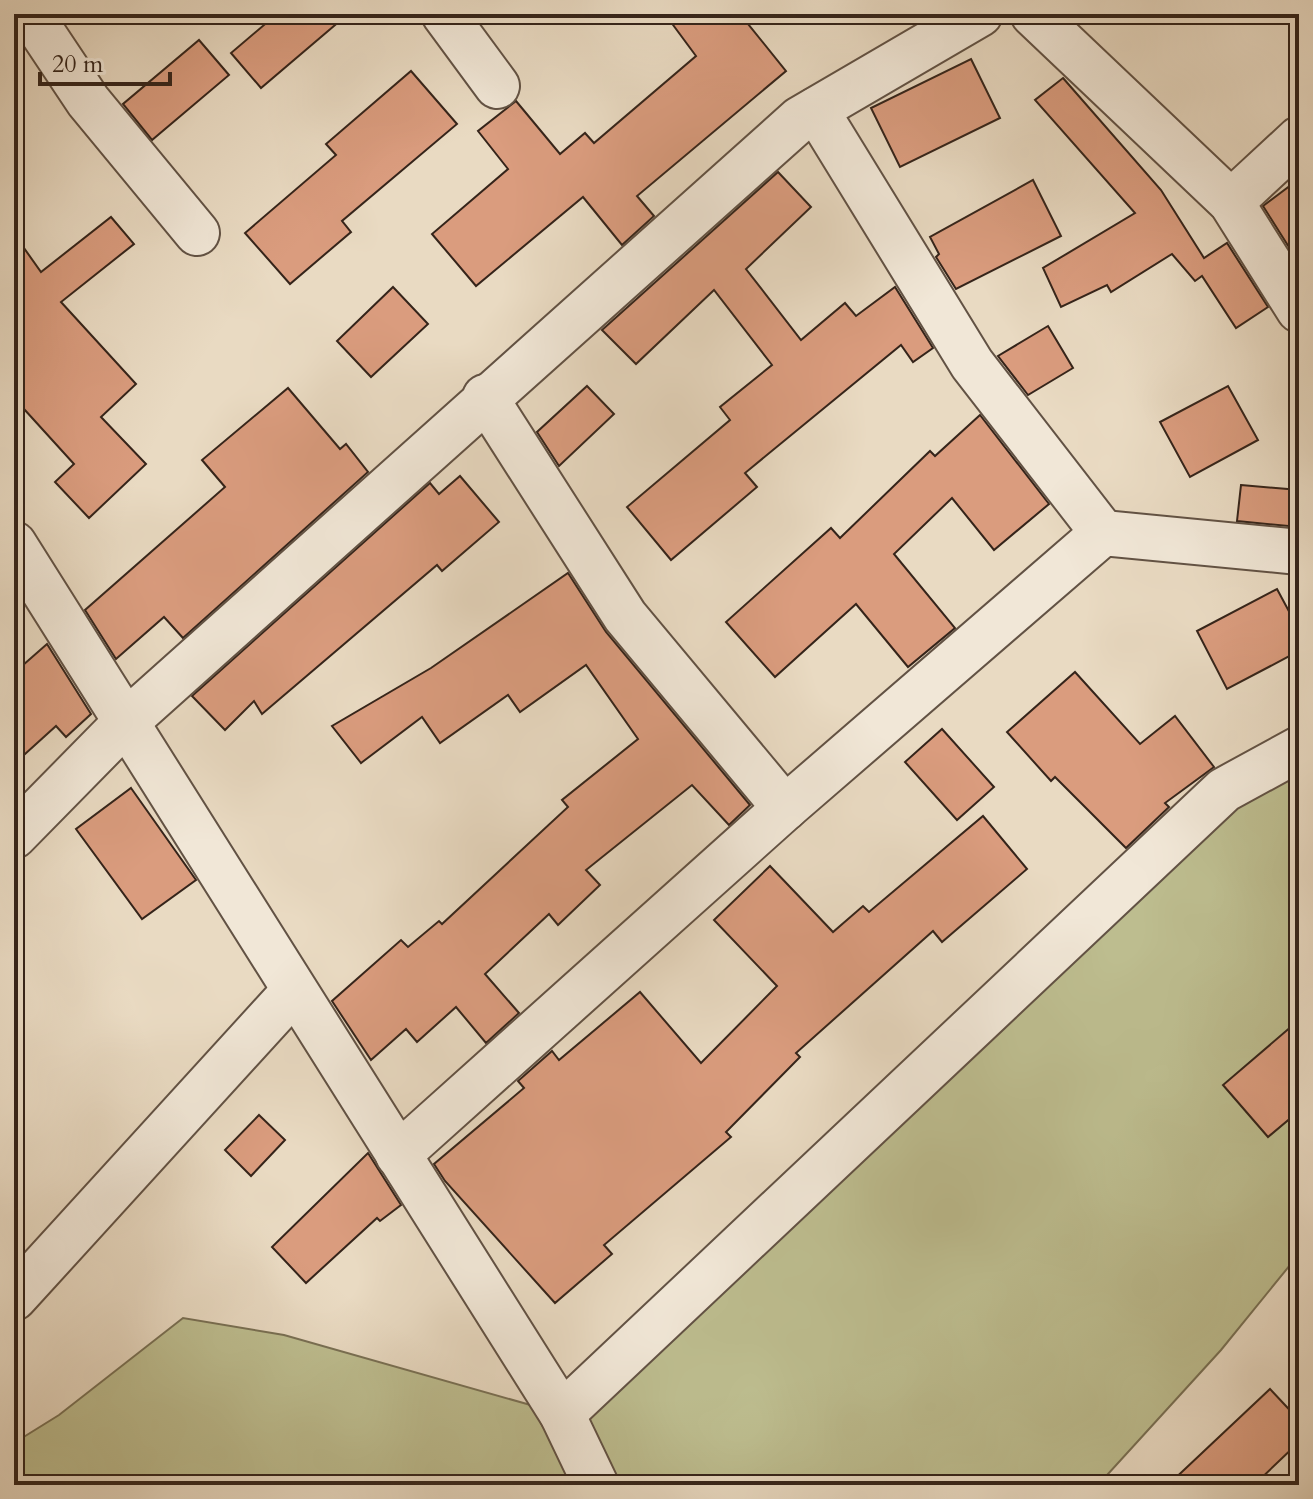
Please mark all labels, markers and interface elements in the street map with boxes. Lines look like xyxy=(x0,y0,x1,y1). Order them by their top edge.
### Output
scale bar xyxy=(40,36,170,86)
text: 20 m xyxy=(52,48,104,81)

